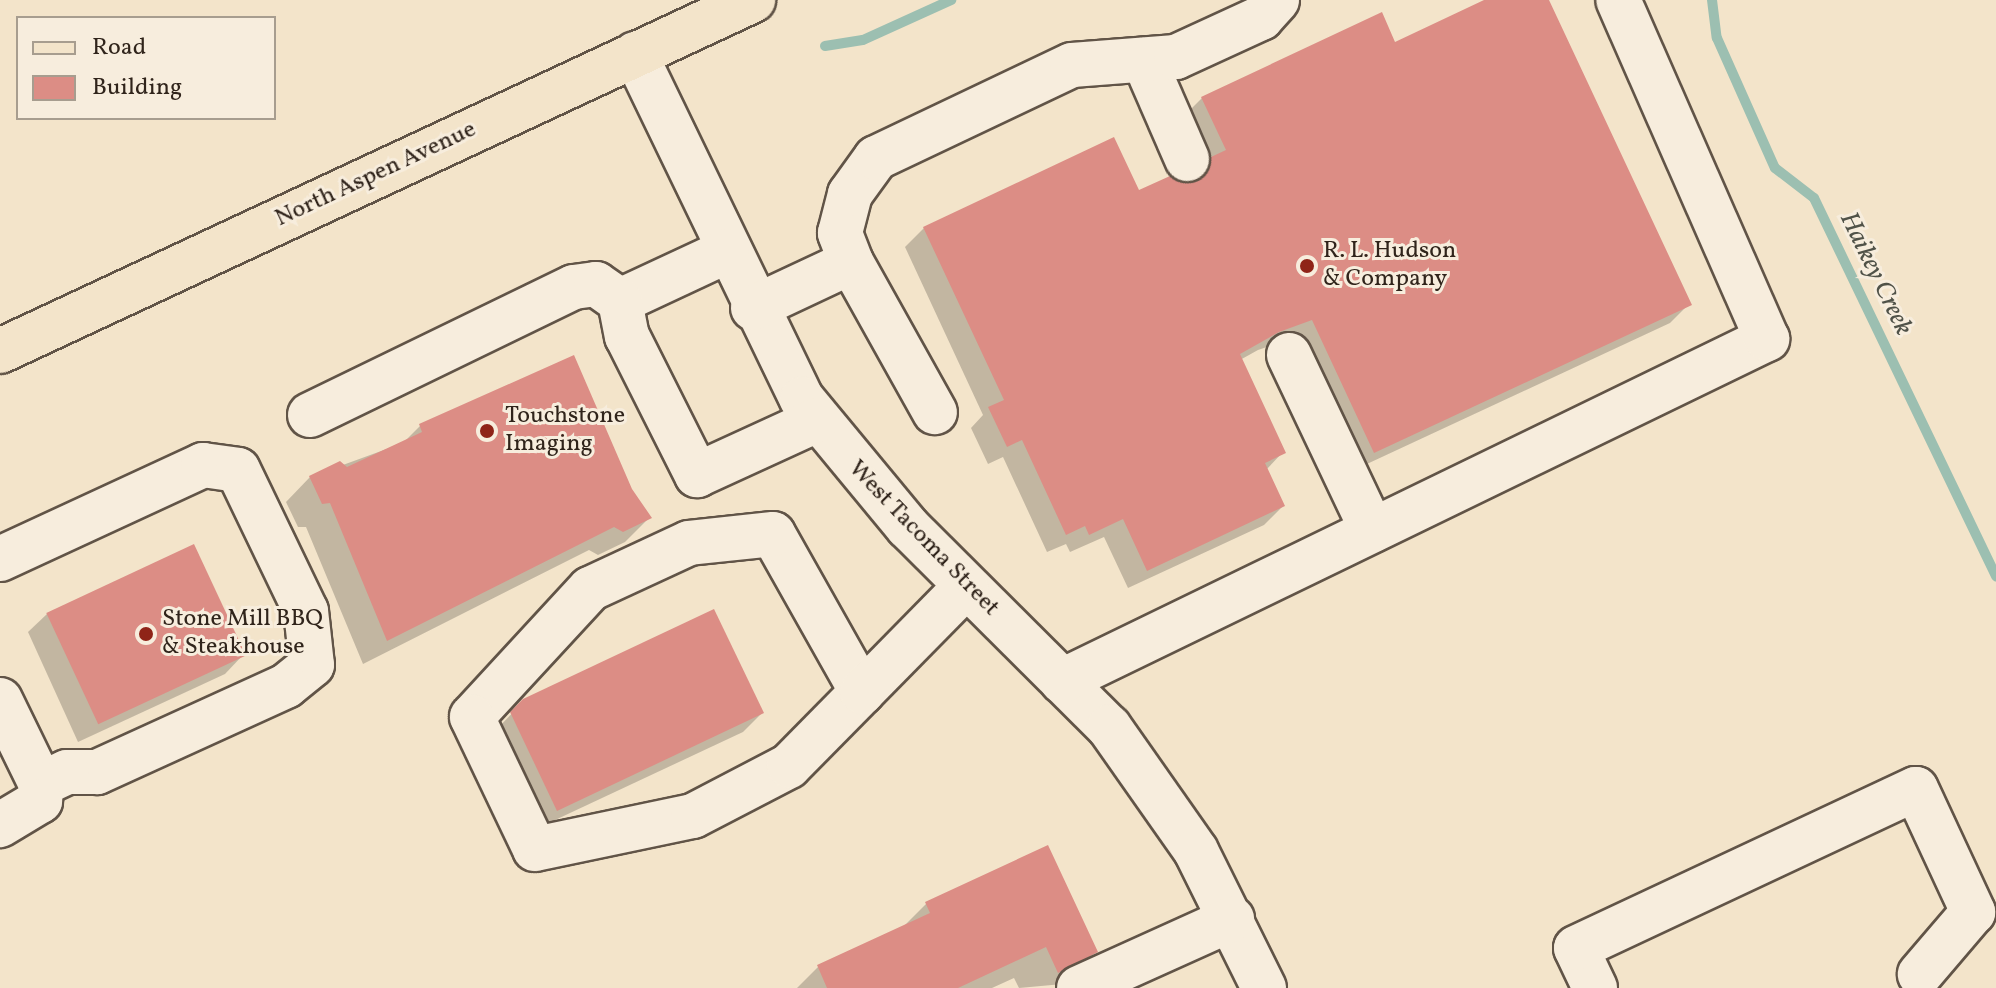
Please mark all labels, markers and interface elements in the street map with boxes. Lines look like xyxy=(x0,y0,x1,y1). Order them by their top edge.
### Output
legend xyxy=(16,16,276,120)
text: Road xyxy=(92,31,146,65)
text: Building xyxy=(92,71,182,105)
street label: North Aspen Avenue xyxy=(271,116,481,234)
water label: Haikey Creek xyxy=(1832,207,1918,341)
place label: R. L. Hudson & Company xyxy=(1323,238,1456,294)
marker: R. L. Hudson & Company xyxy=(1298,257,1316,275)
place label: Touchstone Imaging xyxy=(505,403,625,459)
marker: Touchstone Imaging xyxy=(476,420,498,442)
street label: West Tacoma Street xyxy=(841,455,1005,623)
place label: Stone Mill BBQ & Steakhouse xyxy=(162,606,323,662)
marker: Stone Mill BBQ & Steakhouse xyxy=(137,625,155,643)

